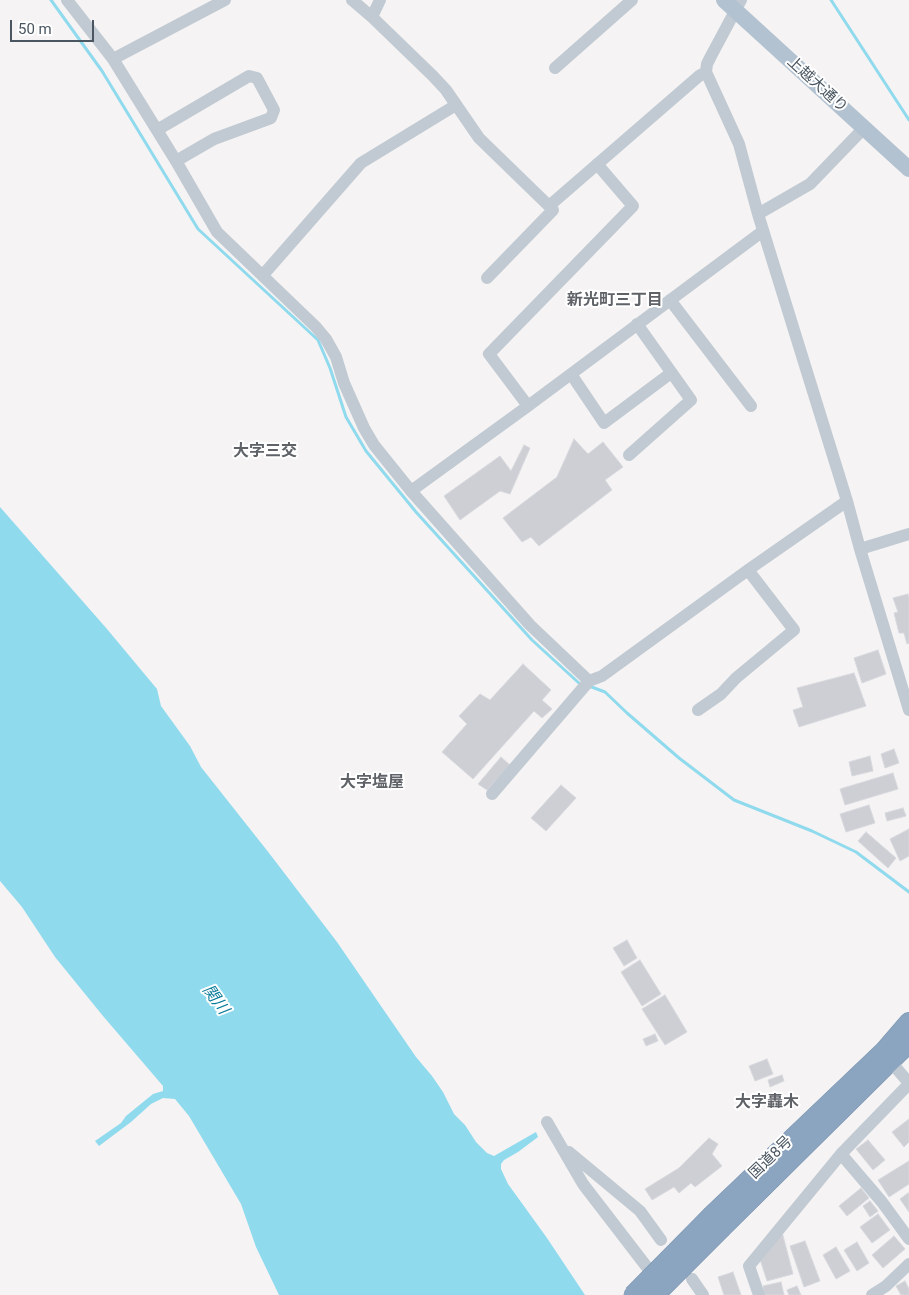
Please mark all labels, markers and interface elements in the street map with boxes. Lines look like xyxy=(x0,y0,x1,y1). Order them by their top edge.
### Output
scale bar xyxy=(12,10,96,42)
text: 50 m xyxy=(18,20,52,38)
street label: 上越大通り xyxy=(783,53,851,117)
district label: 新光町三丁目 xyxy=(567,291,663,311)
district label: 大字三交 xyxy=(233,442,297,462)
district label: 大字塩屋 xyxy=(340,773,404,793)
water label: 関川 xyxy=(198,981,232,1019)
district label: 大字轟木 xyxy=(735,1093,799,1113)
street label: 国道8号 xyxy=(746,1133,796,1183)

